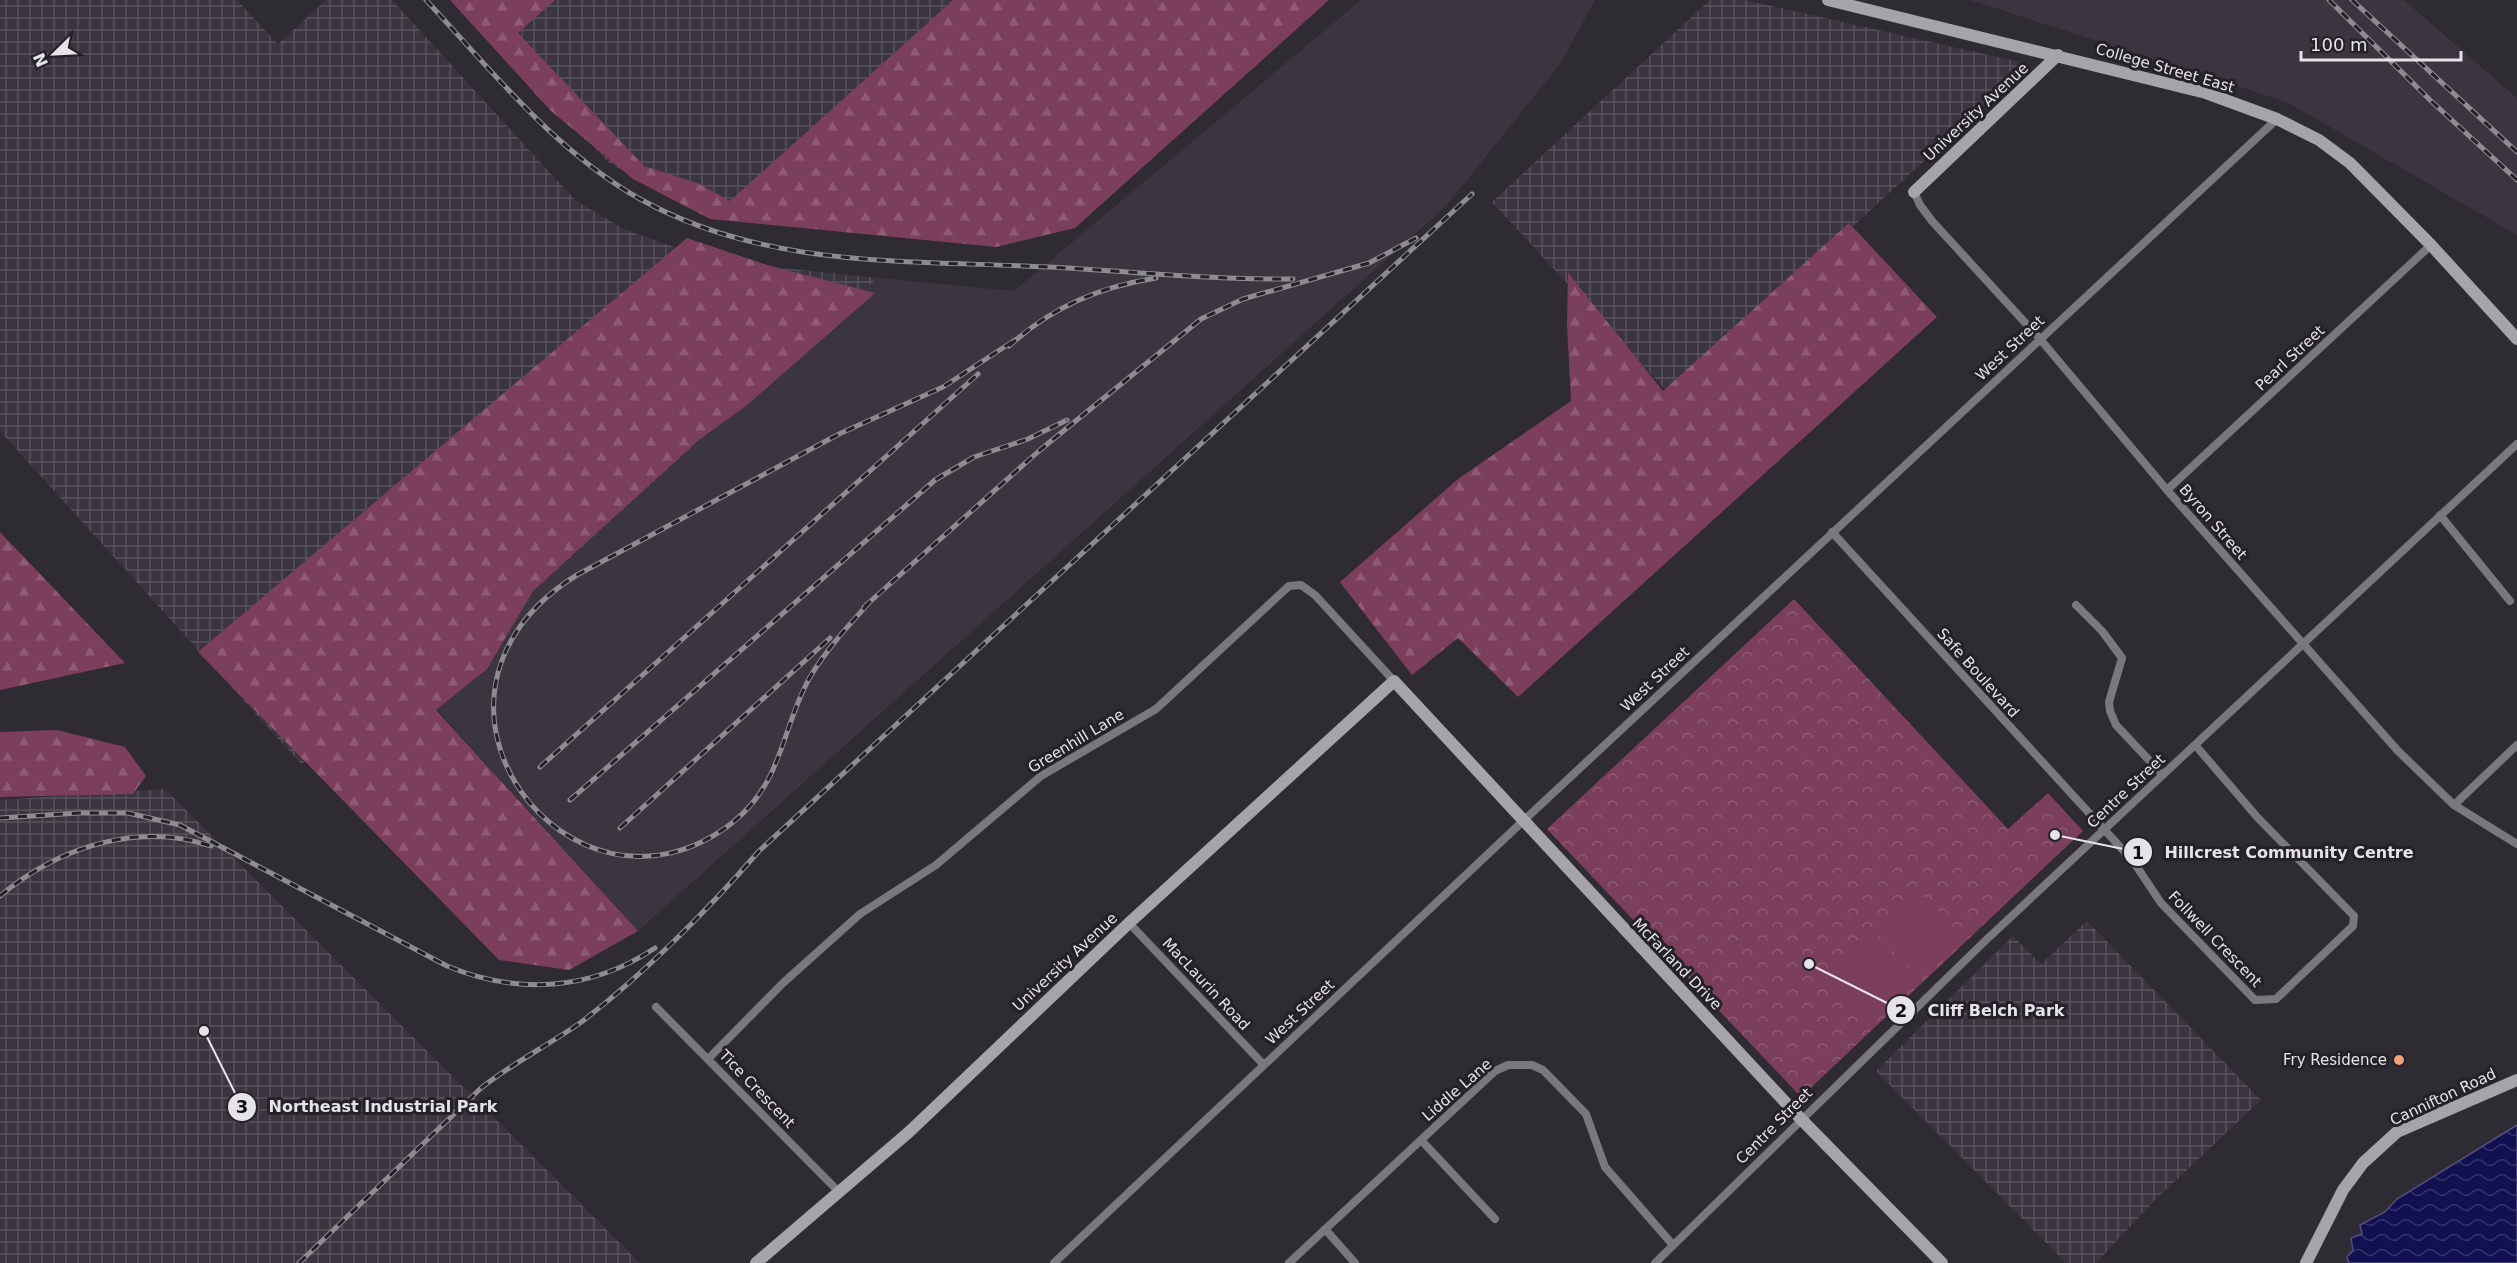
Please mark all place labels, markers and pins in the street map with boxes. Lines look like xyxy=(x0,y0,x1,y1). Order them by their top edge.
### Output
callout: Hillcrest Community Centre xyxy=(2123,835,2426,869)
callout: Cliff Belch Park xyxy=(1886,993,2077,1027)
place label: Fry Residence xyxy=(2283,1051,2387,1069)
marker: Fry Residence xyxy=(2392,1053,2406,1067)
callout: Northeast Industrial Park xyxy=(227,1090,510,1124)

